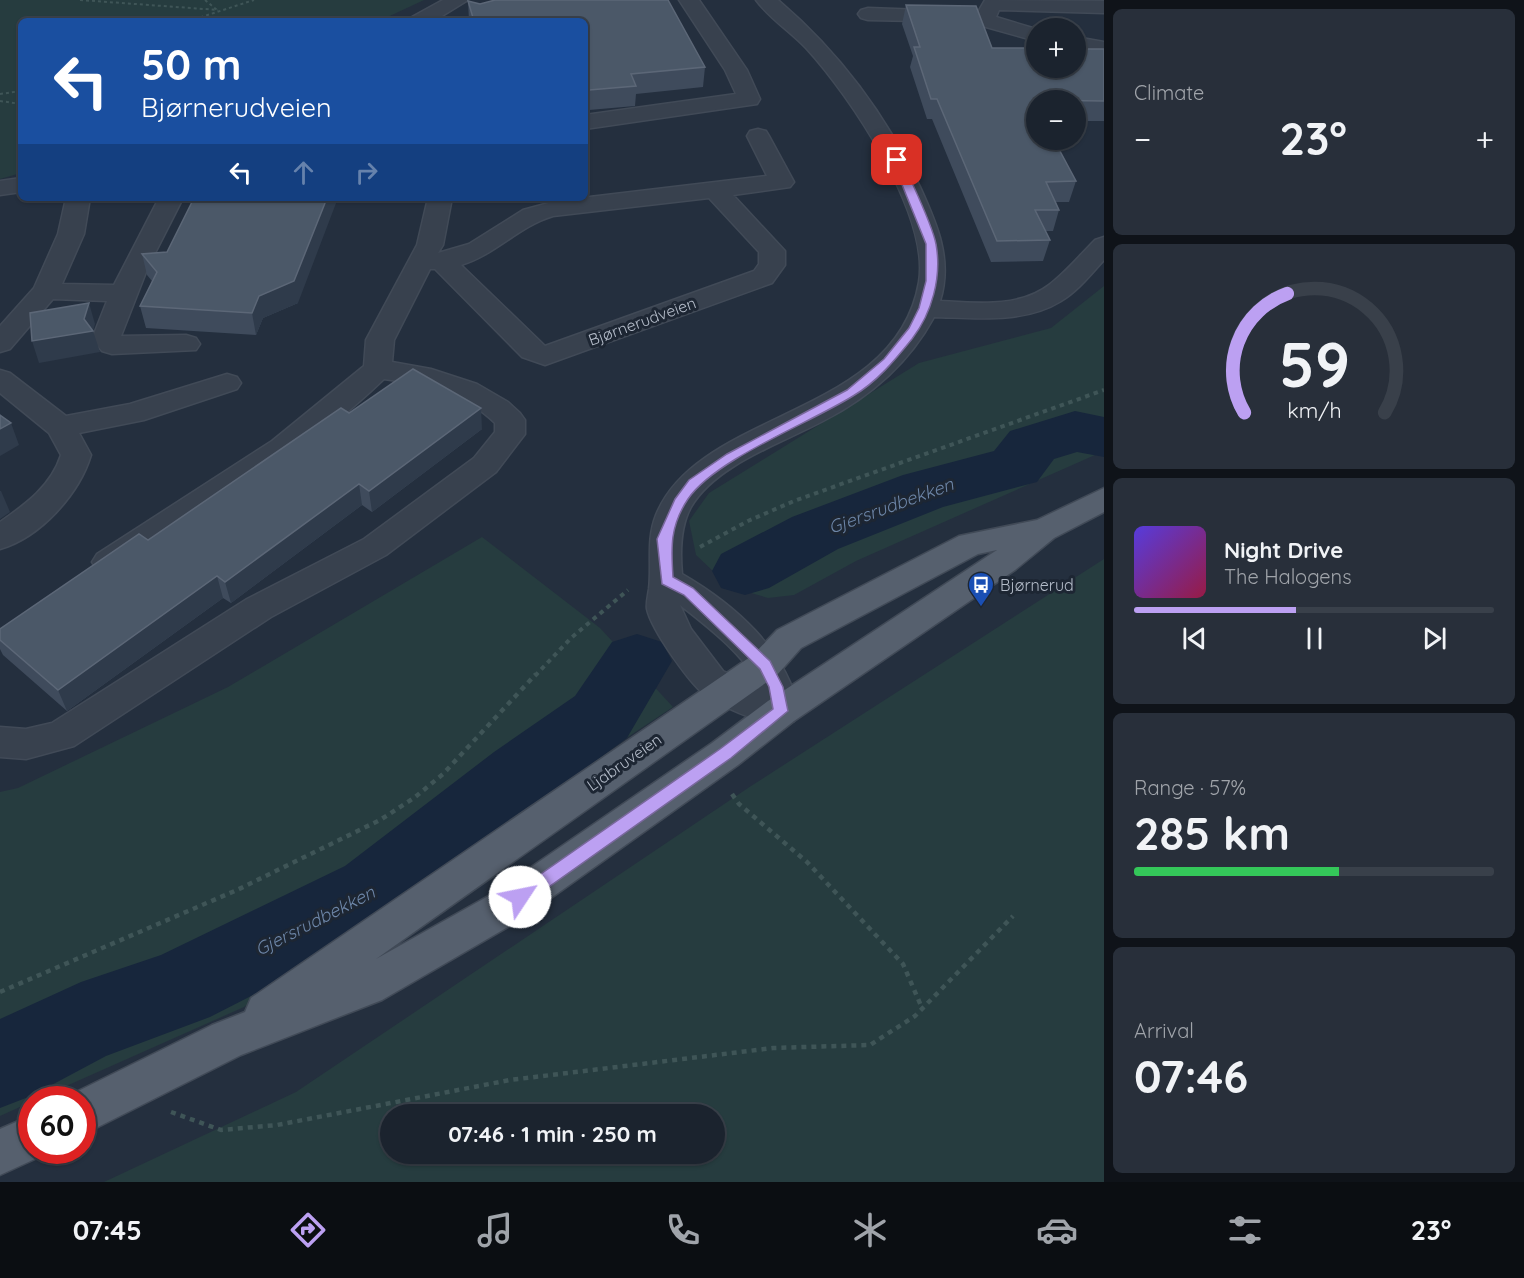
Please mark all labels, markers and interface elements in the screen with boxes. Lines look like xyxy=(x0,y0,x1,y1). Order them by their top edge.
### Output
map controls xyxy=(1026,18,1086,150)
button: + xyxy=(1026,18,1086,78)
text: 50 m xyxy=(141,38,241,91)
icon: left xyxy=(42,42,120,120)
text: Climate xyxy=(1134,80,1204,105)
text: Bjørnerudveien xyxy=(141,90,332,124)
button: − xyxy=(1026,90,1086,150)
text: 23° xyxy=(1280,110,1347,166)
text: − xyxy=(1134,118,1151,159)
text: + xyxy=(1475,118,1494,159)
pin xyxy=(871,134,922,185)
icon: arrive xyxy=(880,143,913,176)
icon: left xyxy=(224,156,257,189)
icon: ahead xyxy=(287,156,320,189)
icon: right xyxy=(350,156,383,189)
street label: Bjørnerudveien xyxy=(586,292,698,350)
text: 59 xyxy=(1278,326,1350,404)
text: km/h xyxy=(1287,398,1341,424)
water label: Gjersrudbekken xyxy=(825,472,957,539)
text: Night Drive xyxy=(1224,536,1343,564)
text: The Halogens xyxy=(1224,564,1352,589)
bus stop icon: Bjørnerud xyxy=(966,570,996,608)
place label: Bjørnerud xyxy=(1000,575,1074,595)
icon: previous xyxy=(1178,622,1211,655)
icon: pause xyxy=(1298,622,1331,655)
icon: next xyxy=(1418,622,1451,655)
street label: Ljabruveien xyxy=(583,729,665,795)
text: Range · 57% xyxy=(1134,775,1246,800)
text: 285 km xyxy=(1134,805,1290,861)
position arrow xyxy=(488,865,552,929)
water label: Gjersrudbekken xyxy=(251,880,379,961)
text: Arrival xyxy=(1134,1018,1194,1043)
text: 07:46 xyxy=(1134,1048,1248,1104)
speed limit sign: 60 xyxy=(18,1086,96,1164)
text: 07:46 · 1 min · 250 m xyxy=(448,1120,657,1148)
icon: directions xyxy=(287,1209,329,1251)
icon: music xyxy=(474,1209,516,1251)
icon: phone xyxy=(662,1209,704,1251)
icon: climate xyxy=(849,1209,891,1251)
icon: car xyxy=(1036,1209,1078,1251)
icon: filters xyxy=(1224,1209,1266,1251)
text: 07:45 xyxy=(73,1213,142,1247)
text: 23° xyxy=(1411,1213,1451,1247)

